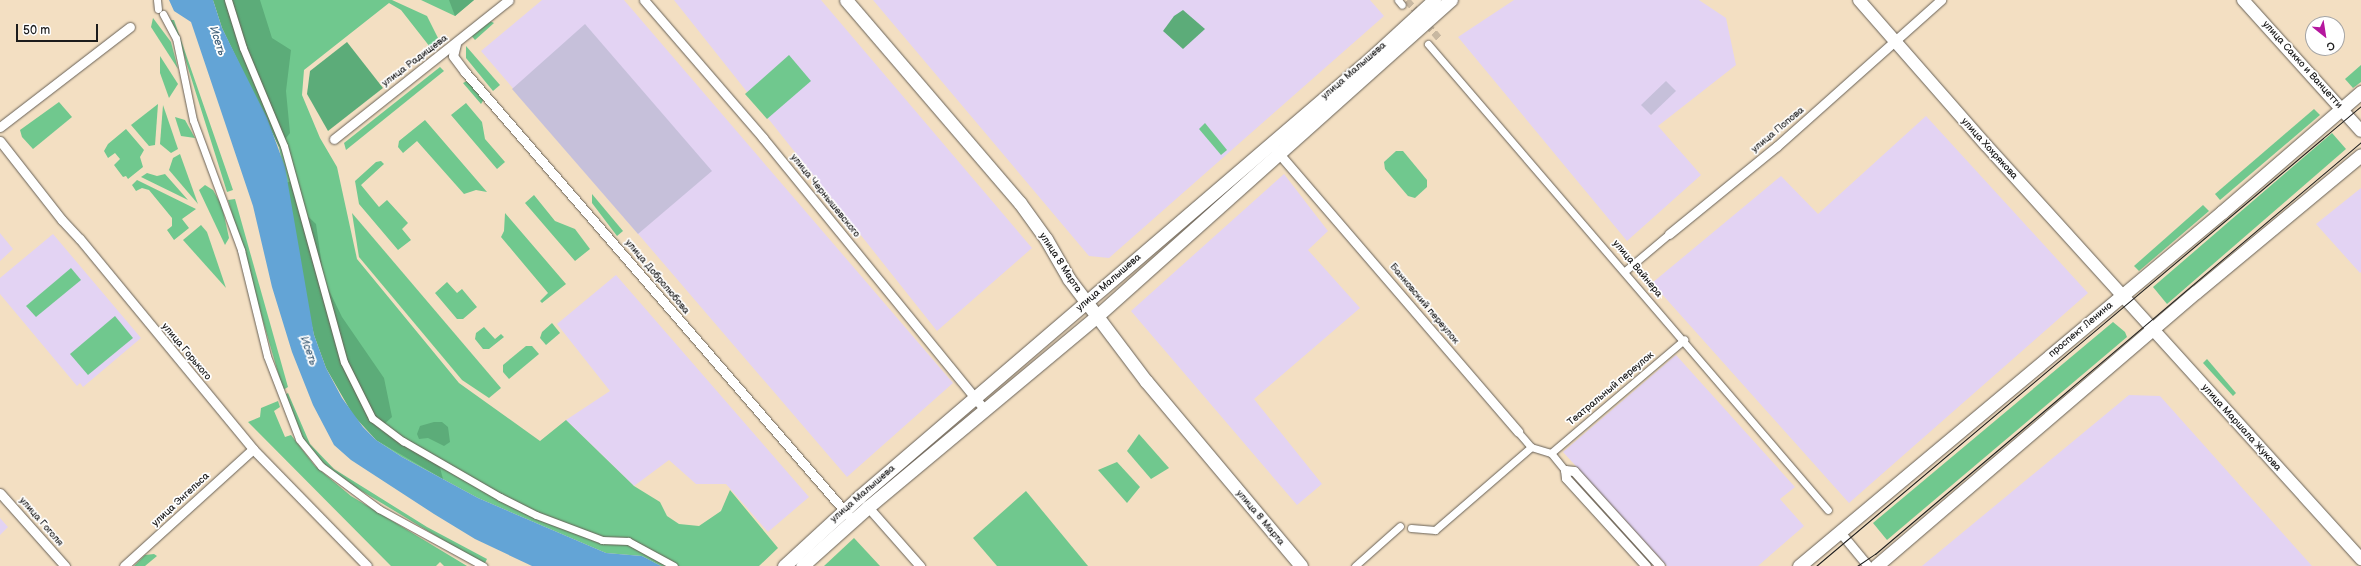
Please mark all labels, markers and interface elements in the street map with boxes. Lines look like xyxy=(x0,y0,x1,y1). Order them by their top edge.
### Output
scale bar xyxy=(18,16,100,42)
north arrow xyxy=(2305,16,2345,56)
street label: улица Сакко и Ванцетти xyxy=(2259,19,2345,111)
text: 50 m xyxy=(23,23,50,38)
water label: Исеть xyxy=(206,25,228,57)
street label: улица Радищева xyxy=(380,32,450,90)
street label: улица Малышева xyxy=(1319,40,1389,102)
street label: улица Попова xyxy=(1749,104,1807,156)
street label: улица Хохрякова xyxy=(1958,116,2020,182)
street label: улица Чернышевского xyxy=(788,152,862,240)
street label: улица 8 Марта xyxy=(1036,231,1084,295)
street label: улица Добролюбова xyxy=(622,237,692,317)
street label: улица Вайнера xyxy=(1610,238,1664,300)
street label: улица Малышева xyxy=(1074,252,1144,314)
street label: Банковский переулок xyxy=(1387,261,1461,347)
street label: проспект Ленина xyxy=(2046,300,2116,360)
street label: улица Горького xyxy=(159,321,213,383)
water label: Исеть xyxy=(297,335,319,367)
street label: Театральный переулок xyxy=(1565,349,1657,429)
street label: улица Маршала Жукова xyxy=(2199,382,2283,474)
street label: улица Малышева xyxy=(828,463,898,525)
street label: улица Энгельса xyxy=(150,470,212,530)
street label: улица 8 Марта xyxy=(1233,488,1287,548)
street label: улица Гоголя xyxy=(16,495,66,549)

